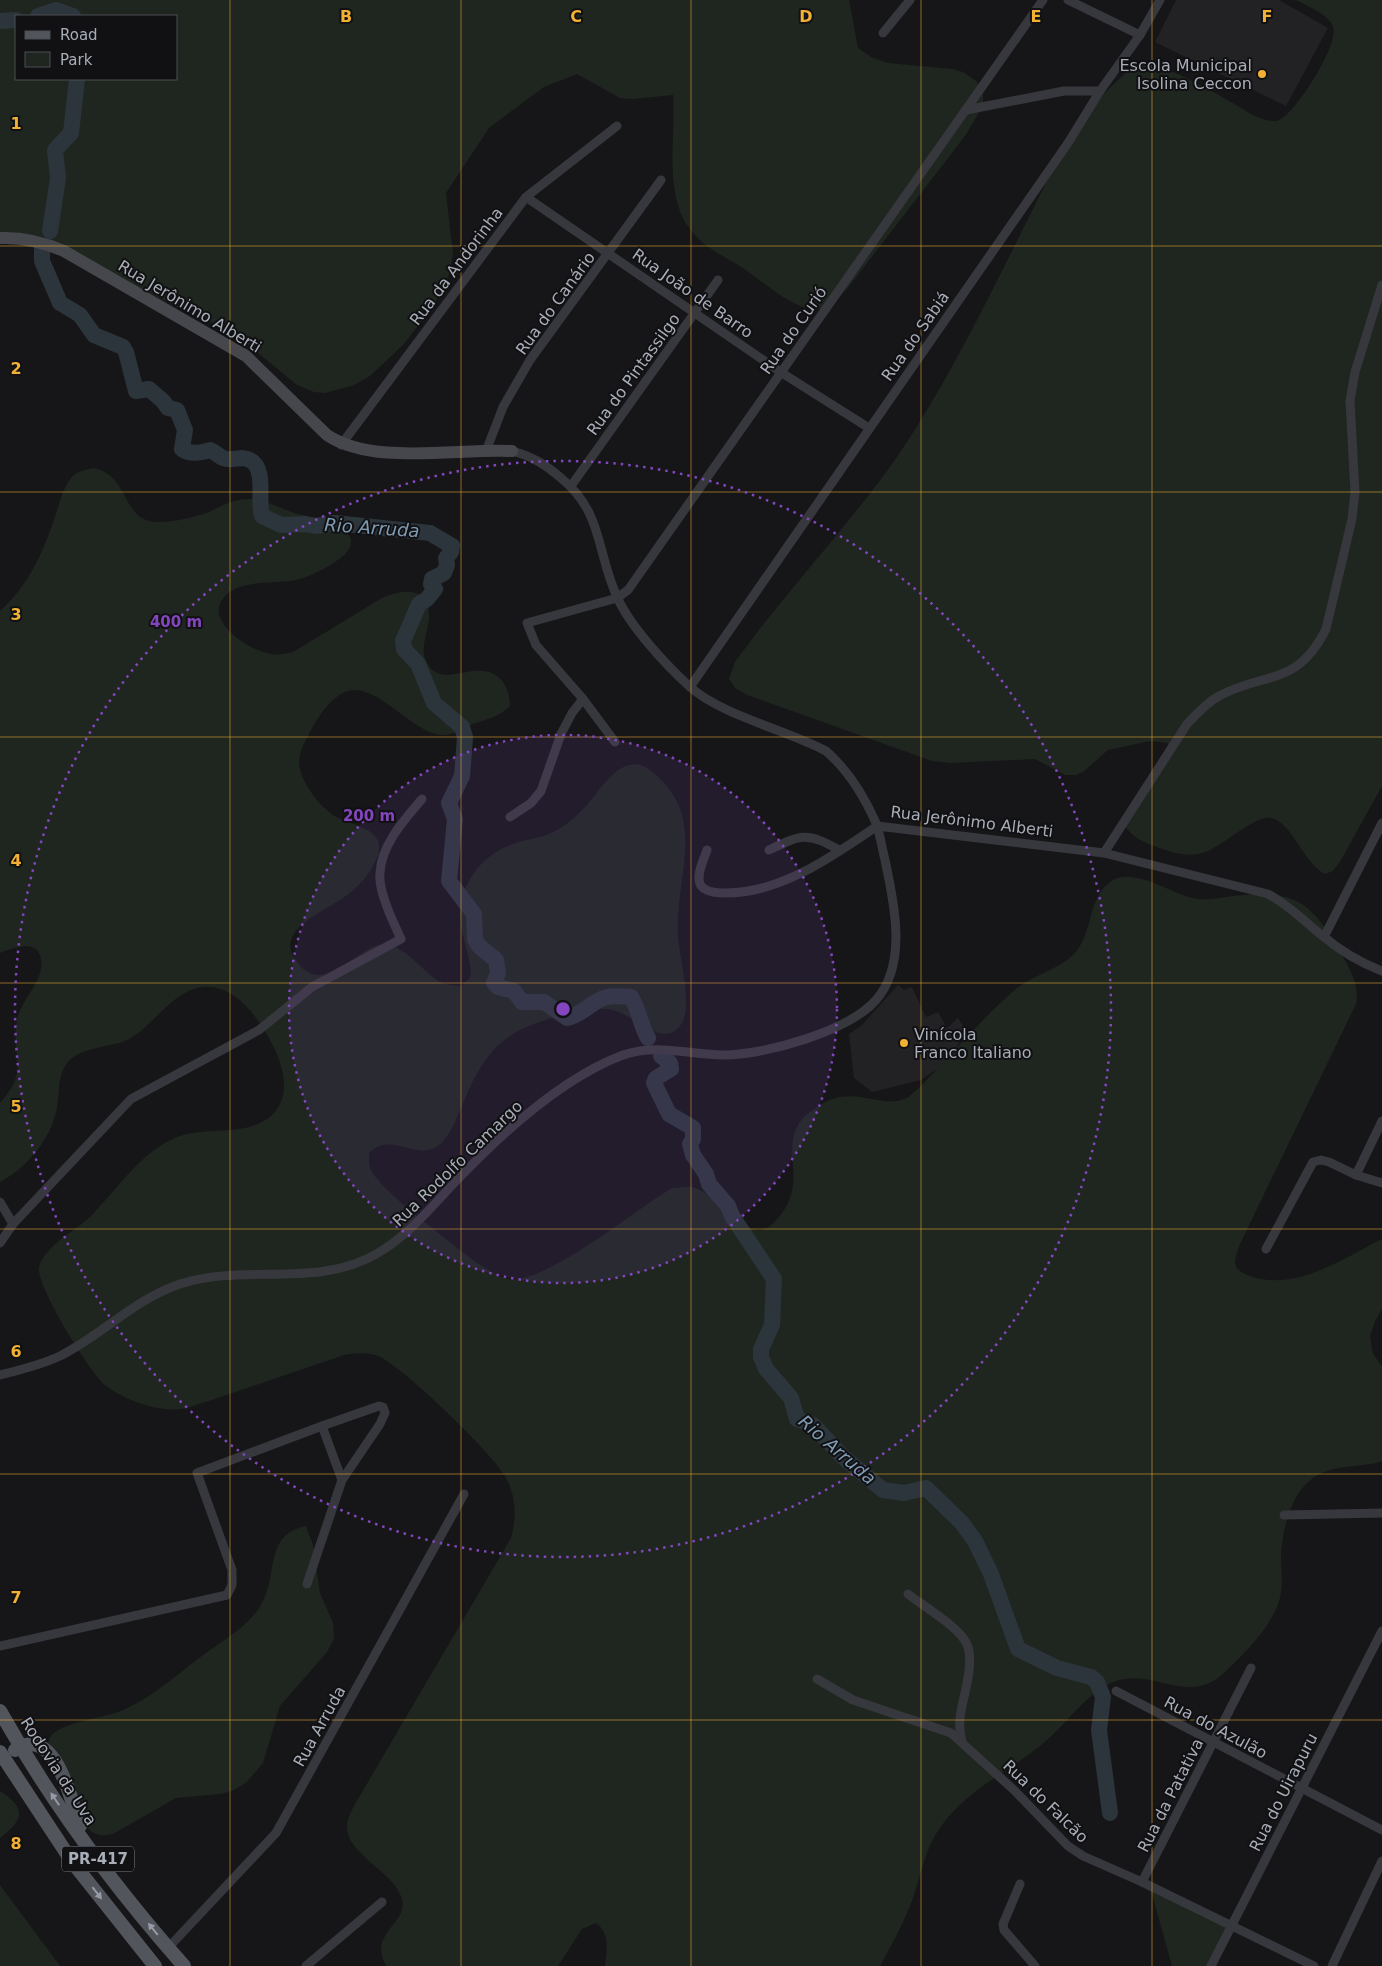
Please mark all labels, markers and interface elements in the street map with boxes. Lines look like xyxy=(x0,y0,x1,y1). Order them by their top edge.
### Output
text: B xyxy=(340,7,352,26)
text: C xyxy=(570,7,582,26)
text: D xyxy=(799,7,813,26)
text: E xyxy=(1031,7,1041,26)
text: F xyxy=(1262,7,1272,26)
legend xyxy=(15,15,178,80)
text: Road xyxy=(60,26,98,44)
text: Park xyxy=(60,51,93,69)
place label: Escola Municipal Isolina Ceccon xyxy=(1119,56,1252,93)
marker: Escola Municipal Isolina Ceccon xyxy=(1256,68,1268,80)
text: 1 xyxy=(10,114,22,133)
street label: Rua da Andorinha xyxy=(406,204,507,329)
street label: Rua João de Barro xyxy=(629,245,757,342)
street label: Rua do Canário xyxy=(512,248,599,358)
street label: Rua Jerônimo Alberti xyxy=(115,256,265,357)
street label: Rua do Curió xyxy=(756,283,831,378)
street label: Rua do Sabiá xyxy=(878,288,953,385)
street label: Rua do Pintassilgo xyxy=(583,310,684,439)
text: 2 xyxy=(10,359,22,378)
water label: Rio Arruda xyxy=(324,514,420,541)
text: 3 xyxy=(10,605,22,624)
text: 400 m xyxy=(150,613,202,631)
street label: Rua Jerônimo Alberti xyxy=(890,802,1054,841)
text: 200 m xyxy=(343,807,395,825)
text: 4 xyxy=(10,851,22,870)
centre of rings xyxy=(554,1000,572,1018)
place label: Vinícola Franco Italiano xyxy=(914,1025,1032,1062)
marker: Vinícola Franco Italiano xyxy=(898,1037,910,1049)
street label: Rua Rodolfo Camargo xyxy=(388,1096,526,1230)
text: 5 xyxy=(10,1097,22,1116)
text: 6 xyxy=(10,1342,22,1361)
water label: Rio Arruda xyxy=(795,1410,880,1489)
text: 7 xyxy=(10,1588,22,1607)
street label: Rua Arruda xyxy=(289,1683,349,1770)
street label: Rua do Azulão xyxy=(1161,1692,1271,1763)
street label: Rodovia da Uva xyxy=(17,1714,101,1829)
street label: Rua do Uirapuru xyxy=(1245,1730,1321,1854)
street label: Rua da Patativa xyxy=(1134,1735,1207,1855)
street label: Rua do Falcão xyxy=(999,1756,1092,1847)
one-way arrow xyxy=(50,1792,60,1806)
text: 8 xyxy=(10,1834,22,1853)
road number: PR-417 xyxy=(62,1846,134,1872)
one-way arrow xyxy=(92,1886,102,1900)
one-way arrow xyxy=(147,1923,158,1936)

